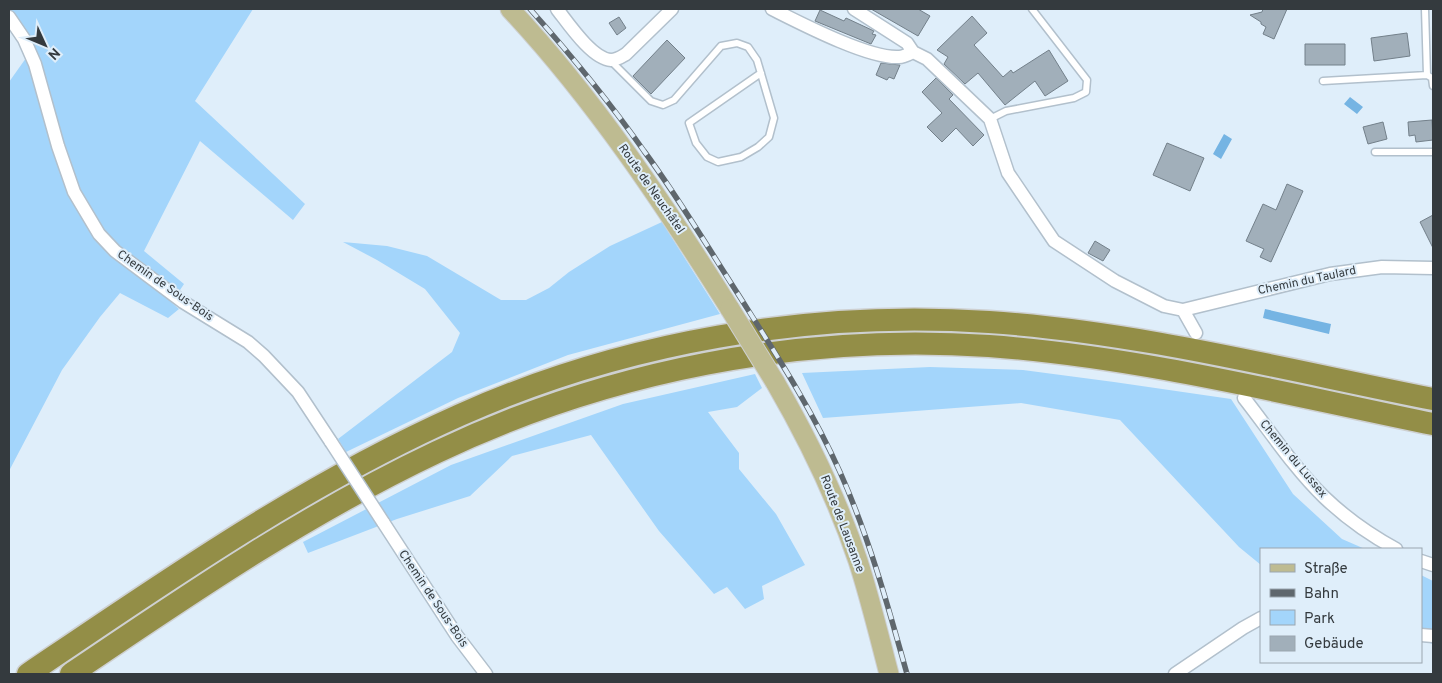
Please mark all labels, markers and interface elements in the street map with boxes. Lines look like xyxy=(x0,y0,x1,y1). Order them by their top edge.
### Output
north arrow xyxy=(20,20,70,70)
text: N xyxy=(44,43,63,63)
street label: Route de Neuchâtel xyxy=(614,141,688,237)
street label: Chemin de Sous-Bois xyxy=(114,247,216,325)
street label: Chemin du Taulard xyxy=(1256,263,1358,299)
street label: Chemin du Lussex xyxy=(1256,417,1330,501)
street label: Route de Lausanne xyxy=(816,473,868,575)
street label: Chemin de Sous-Bois xyxy=(394,547,472,651)
legend xyxy=(1260,548,1422,663)
text: Straße xyxy=(1304,560,1348,579)
text: Bahn xyxy=(1304,585,1339,604)
text: Park xyxy=(1304,610,1335,629)
text: Gebäude xyxy=(1304,635,1364,654)

